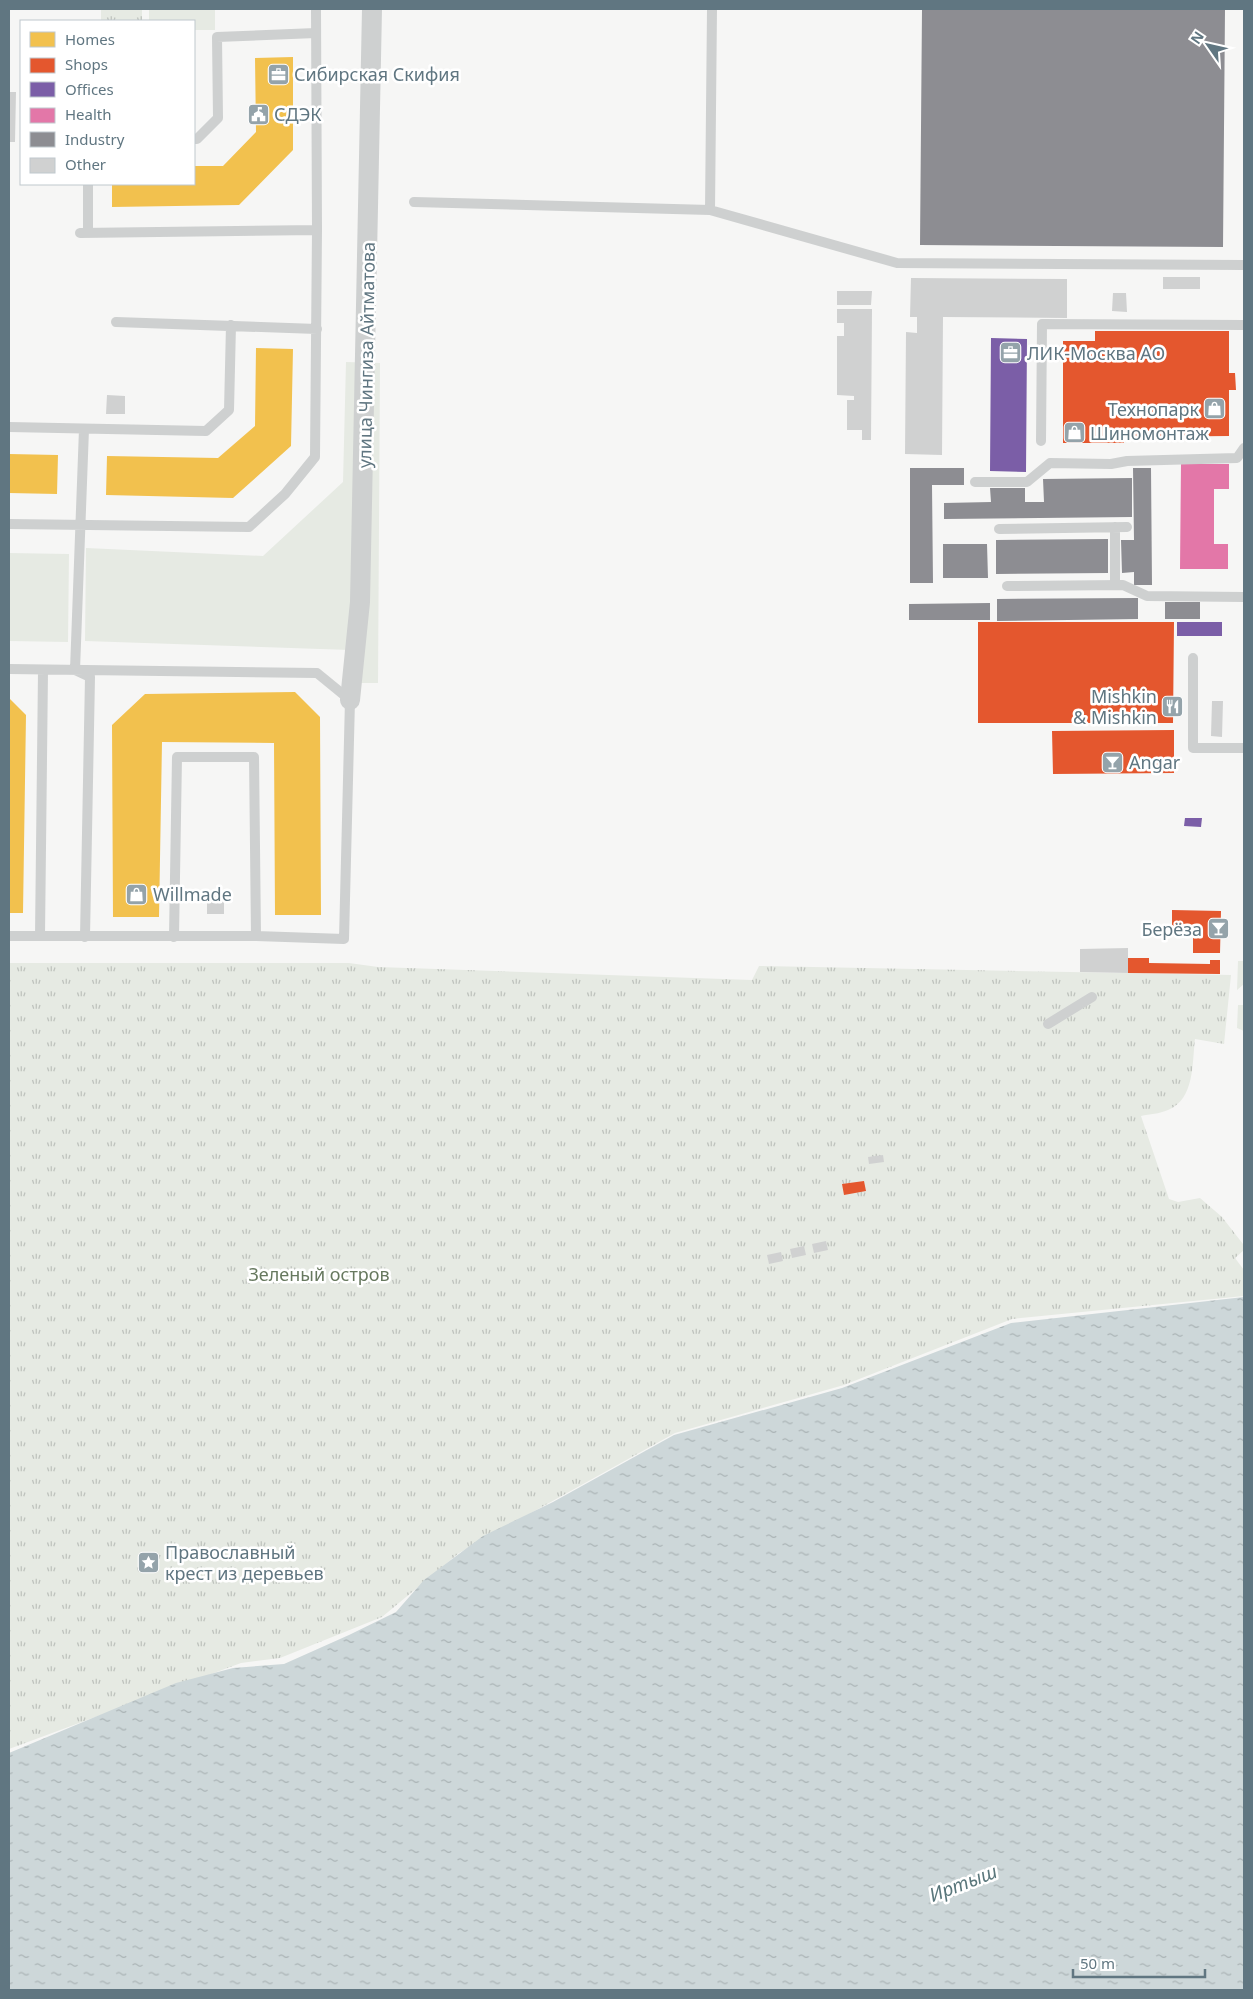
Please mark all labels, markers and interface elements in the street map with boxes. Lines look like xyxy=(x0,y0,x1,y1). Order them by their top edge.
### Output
legend xyxy=(20,20,195,185)
north arrow xyxy=(1183,20,1233,70)
text: N xyxy=(1186,27,1208,47)
text: Homes xyxy=(65,29,115,49)
text: Shops xyxy=(65,54,108,74)
office icon: Сибирская Скифия xyxy=(266,62,290,86)
place label: Сибирская Скифия xyxy=(294,62,460,86)
text: Offices xyxy=(65,79,114,99)
public building icon: СДЭК xyxy=(246,102,270,126)
place label: СДЭК xyxy=(274,102,322,126)
text: Health xyxy=(65,104,112,124)
text: Industry xyxy=(65,129,125,149)
text: Other xyxy=(65,154,106,174)
street label: улица Чингиза Айтматова xyxy=(352,242,380,468)
office icon: ЛИК-Москва АО xyxy=(999,341,1023,365)
place label: ЛИК-Москва АО xyxy=(1027,341,1165,365)
place label: Технопарк xyxy=(1108,397,1199,421)
shop icon: Технопарк xyxy=(1203,397,1227,421)
shop icon: Шиномонтаж xyxy=(1062,421,1086,445)
place label: Шиномонтаж xyxy=(1090,421,1209,445)
place label: Mishkin & Mishkin xyxy=(1073,684,1157,729)
restaurant icon: Mishkin & Mishkin xyxy=(1161,694,1185,718)
bar icon: Angar xyxy=(1101,750,1125,774)
place label: Angar xyxy=(1129,750,1181,774)
shop icon: Willmade xyxy=(125,882,149,906)
place label: Willmade xyxy=(153,882,232,906)
place label: Берёза xyxy=(1141,917,1202,941)
bar icon: Берёза xyxy=(1206,917,1230,941)
park label: Зеленый остров xyxy=(248,1262,390,1286)
place label: Православный крест из деревьев xyxy=(165,1540,324,1585)
place icon: Православный крест из деревьев xyxy=(137,1550,161,1574)
water label: Иртыш xyxy=(925,1858,1001,1908)
scale bar xyxy=(1073,1946,1206,1978)
text: 50 m xyxy=(1080,1953,1115,1973)

